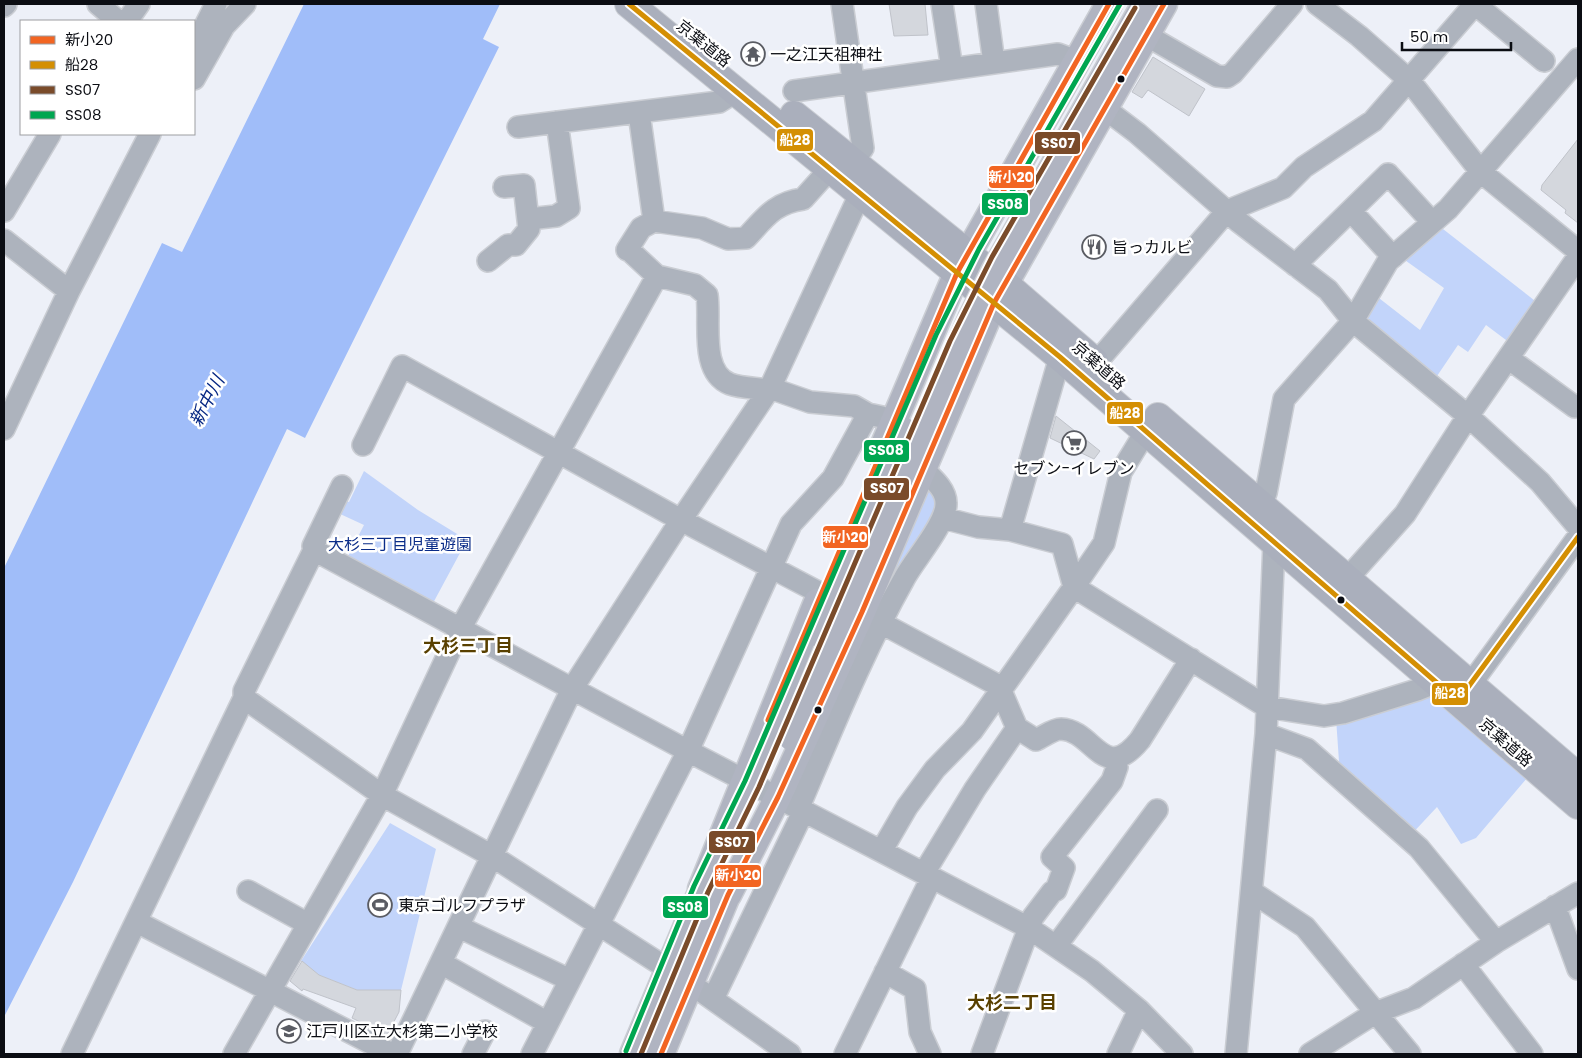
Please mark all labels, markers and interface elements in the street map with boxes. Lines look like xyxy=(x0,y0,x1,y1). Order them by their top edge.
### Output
street label: 京葉道路 xyxy=(672,14,736,72)
legend xyxy=(20,20,195,135)
scale bar xyxy=(1402,20,1511,52)
text: 50 m xyxy=(1410,26,1448,47)
text: 新小20 xyxy=(65,29,113,50)
temple icon: 一之江天祖神社 xyxy=(740,41,766,67)
place label: 一之江天祖神社 xyxy=(770,43,882,66)
text: 船28 xyxy=(65,54,98,75)
unlabelled marker xyxy=(1116,74,1126,84)
text: SS07 xyxy=(65,79,100,100)
text: SS08 xyxy=(65,104,102,125)
line badge: 船28 xyxy=(776,128,814,152)
text: 船28 xyxy=(779,130,811,150)
line badge: SS07 xyxy=(1034,131,1081,155)
text: SS07 xyxy=(1041,133,1075,153)
line badge: 新小20 xyxy=(988,165,1035,189)
text: 新小20 xyxy=(988,167,1034,187)
line badge: SS08 xyxy=(981,192,1029,216)
text: SS08 xyxy=(987,194,1023,214)
restaurant icon: 旨っカルビ xyxy=(1081,234,1107,260)
place label: 旨っカルビ xyxy=(1112,236,1192,259)
street label: 京葉道路 xyxy=(1067,336,1130,395)
water label: 新中川 xyxy=(183,369,231,431)
line badge: 船28 xyxy=(1106,401,1144,425)
text: 船28 xyxy=(1109,403,1141,423)
supermarket icon: セブン-イレブン xyxy=(1061,430,1087,456)
line badge: SS08 xyxy=(863,439,910,463)
text: SS08 xyxy=(868,440,904,460)
place label: セブン-イレブン xyxy=(1014,457,1134,480)
line badge: SS07 xyxy=(863,477,910,501)
text: SS07 xyxy=(870,478,904,498)
line badge: 新小20 xyxy=(822,525,869,549)
text: 新小20 xyxy=(822,527,868,547)
park label: 大杉三丁目児童遊園 xyxy=(328,533,472,556)
unlabelled marker xyxy=(1336,595,1346,605)
district label: 大杉三丁目 xyxy=(423,633,513,658)
line badge: 船28 xyxy=(1431,682,1469,706)
text: 船28 xyxy=(1434,683,1466,703)
unlabelled marker xyxy=(813,705,823,715)
street label: 京葉道路 xyxy=(1474,713,1537,772)
line badge: SS07 xyxy=(708,830,756,854)
text: SS07 xyxy=(715,832,749,852)
line badge: 新小20 xyxy=(714,864,762,888)
text: 新小20 xyxy=(715,865,761,885)
sports icon: 東京ゴルフプラザ xyxy=(367,892,393,918)
place label: 東京ゴルフプラザ xyxy=(398,894,526,917)
line badge: SS08 xyxy=(662,895,709,919)
text: SS08 xyxy=(667,897,703,917)
district label: 大杉二丁目 xyxy=(967,990,1057,1015)
school or university icon: 江戸川区立大杉第二小学校 xyxy=(276,1018,302,1044)
place label: 江戸川区立大杉第二小学校 xyxy=(306,1020,498,1043)

